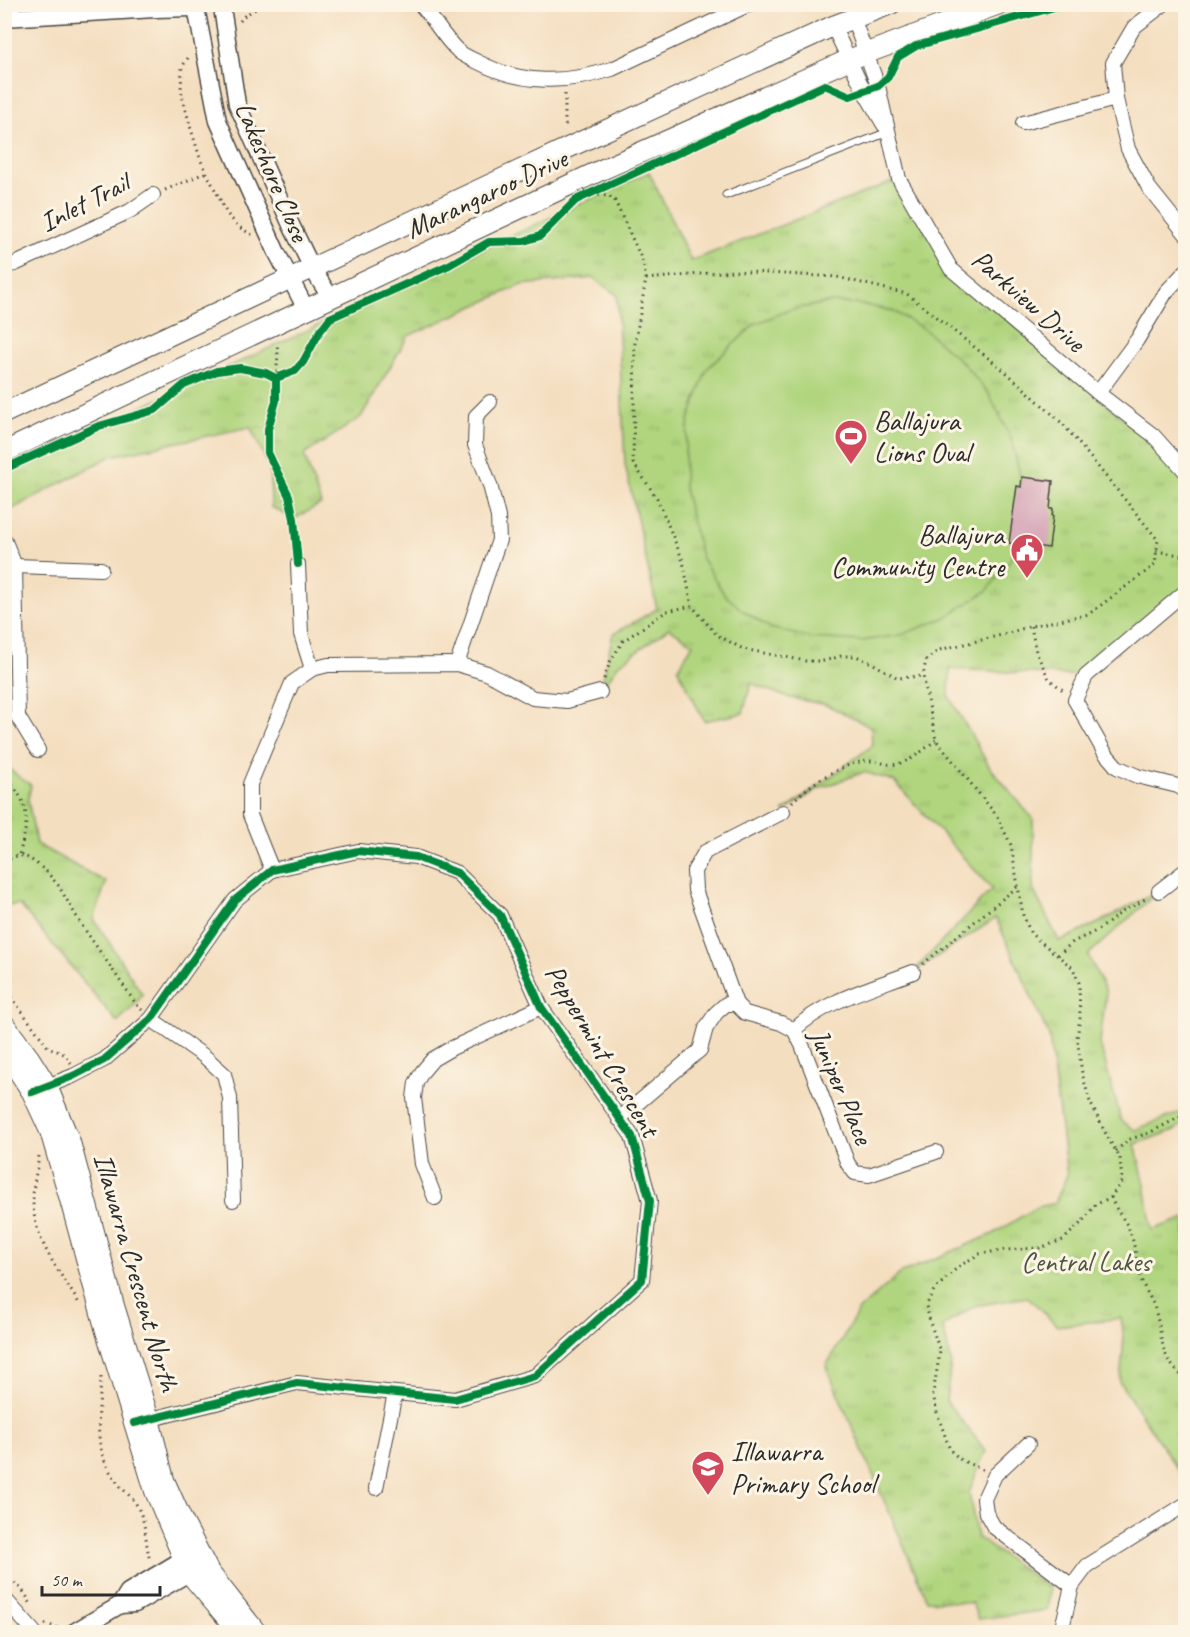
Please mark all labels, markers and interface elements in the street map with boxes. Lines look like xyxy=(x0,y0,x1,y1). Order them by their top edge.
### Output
street label: Lakeshore Close xyxy=(228,96,318,248)
street label: Marangaroo Drive xyxy=(400,140,574,246)
street label: Inlet Trail xyxy=(34,163,139,240)
street label: Parkview Drive xyxy=(965,242,1094,360)
place label: Ballajura Lions Oval xyxy=(874,403,975,470)
sports icon: Ballajura Lions Oval xyxy=(833,418,869,465)
place label: Ballajura Community Centre xyxy=(831,517,1006,584)
public building icon: Ballajura Community Centre xyxy=(1009,532,1045,579)
street label: Peppermint Crescent xyxy=(537,958,669,1145)
street label: Juniper Place xyxy=(801,1021,882,1151)
street label: Illawarra Crescent North xyxy=(86,1149,188,1397)
park label: Central Lakes xyxy=(1021,1244,1153,1279)
place label: Illawarra Primary School xyxy=(731,1434,880,1501)
school or university icon: Illawarra Primary School xyxy=(690,1449,726,1496)
scale bar xyxy=(42,1559,160,1597)
text: 50 m xyxy=(51,1569,84,1591)

